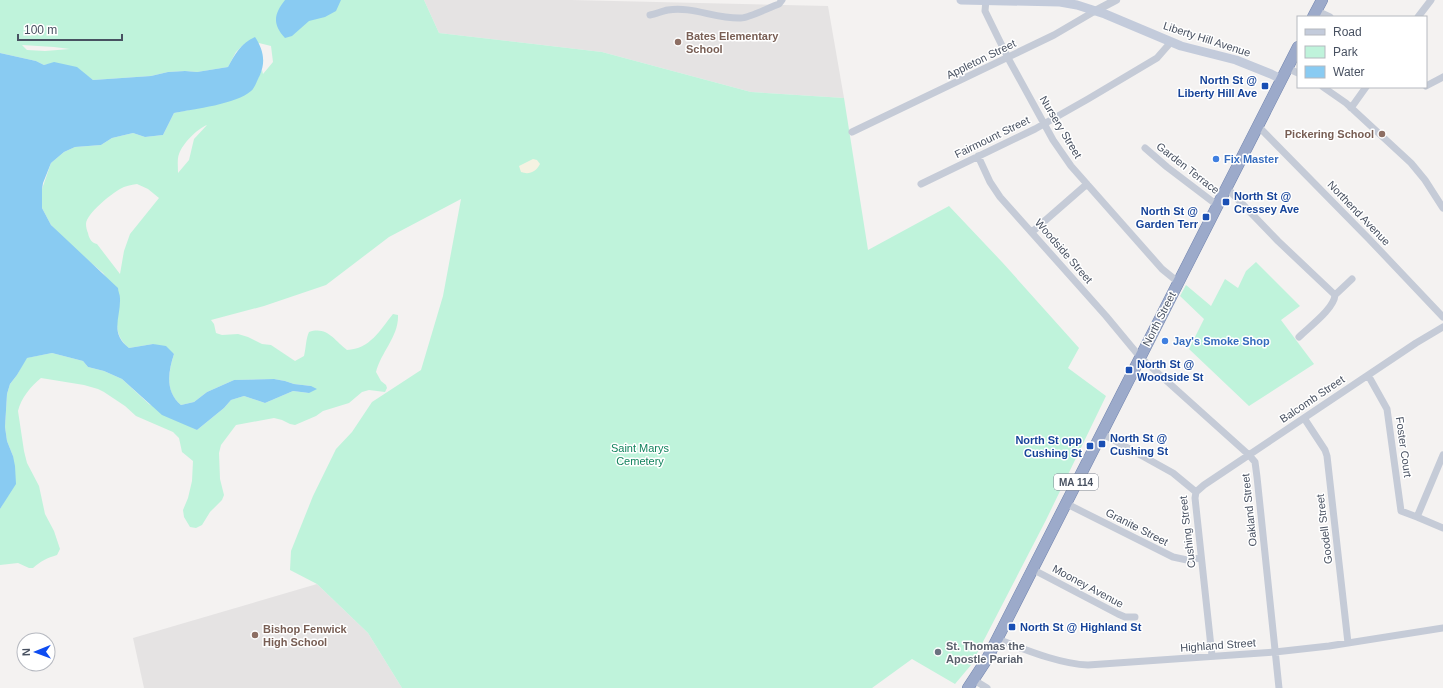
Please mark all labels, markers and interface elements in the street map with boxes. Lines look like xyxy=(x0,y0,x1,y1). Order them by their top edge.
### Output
scale bar xyxy=(18,16,122,42)
legend xyxy=(1297,16,1427,88)
street label: Liberty Hill Avenue xyxy=(1162,19,1252,59)
text: 100 m xyxy=(24,23,57,37)
text: Road xyxy=(1333,25,1362,39)
place label: Bates Elementary School xyxy=(686,30,779,55)
marker: Bates Elementary School xyxy=(673,37,683,47)
street label: Appleton Street xyxy=(944,37,1018,81)
text: Park xyxy=(1333,45,1359,59)
text: Water xyxy=(1333,65,1365,79)
place label: North St @ Liberty Hill Ave xyxy=(1178,74,1257,99)
marker: North St @ Liberty Hill Ave xyxy=(1260,81,1270,91)
street label: Nursery Street xyxy=(1038,94,1084,160)
street label: Fairmount Street xyxy=(953,114,1031,160)
place label: Pickering School xyxy=(1285,128,1374,140)
marker: Pickering School xyxy=(1377,129,1387,139)
street label: Garden Terrace xyxy=(1154,140,1222,196)
place label: Fix Master xyxy=(1224,153,1279,165)
marker: Fix Master xyxy=(1211,154,1221,164)
street label: Northend Avenue xyxy=(1325,178,1393,248)
place label: North St @ Cressey Ave xyxy=(1234,190,1299,215)
marker: North St @ Cressey Ave xyxy=(1221,197,1231,207)
place label: North St @ Garden Terr xyxy=(1136,205,1199,230)
marker: North St @ Garden Terr xyxy=(1201,212,1211,222)
street label: Woodside Street xyxy=(1033,216,1095,286)
street label: North Street xyxy=(1140,290,1178,348)
place label: Jay's Smoke Shop xyxy=(1173,335,1270,347)
marker: Jay's Smoke Shop xyxy=(1160,336,1170,346)
place label: North St @ Woodside St xyxy=(1137,358,1204,383)
marker: North St @ Woodside St xyxy=(1124,365,1134,375)
street label: Balcomb Street xyxy=(1277,373,1347,425)
street label: Foster Court xyxy=(1394,416,1414,478)
place label: North St @ Cushing St xyxy=(1110,432,1168,457)
place label: North St opp Cushing St xyxy=(1015,434,1082,459)
marker: North St @ Cushing St xyxy=(1097,439,1107,449)
marker: North St opp Cushing St xyxy=(1085,441,1095,451)
park label: Saint Marys Cemetery xyxy=(611,442,670,467)
street label: Oakland Street xyxy=(1239,473,1259,547)
road number: MA 114 xyxy=(1054,474,1098,490)
street label: Goodell Street xyxy=(1314,493,1334,565)
street label: Cushing Street xyxy=(1177,495,1197,569)
street label: Granite Street xyxy=(1104,506,1170,548)
street label: Mooney Avenue xyxy=(1050,562,1126,610)
place label: North St @ Highland St xyxy=(1020,621,1142,633)
marker: North St @ Highland St xyxy=(1007,622,1017,632)
place label: Bishop Fenwick High School xyxy=(263,623,348,648)
marker: Bishop Fenwick High School xyxy=(250,630,260,640)
north arrow xyxy=(16,632,56,672)
street label: Highland Street xyxy=(1180,636,1256,654)
place label: St. Thomas the Apostle Pariah xyxy=(946,640,1025,665)
marker: St. Thomas the Apostle Pariah xyxy=(933,647,943,657)
text: N xyxy=(20,648,32,656)

